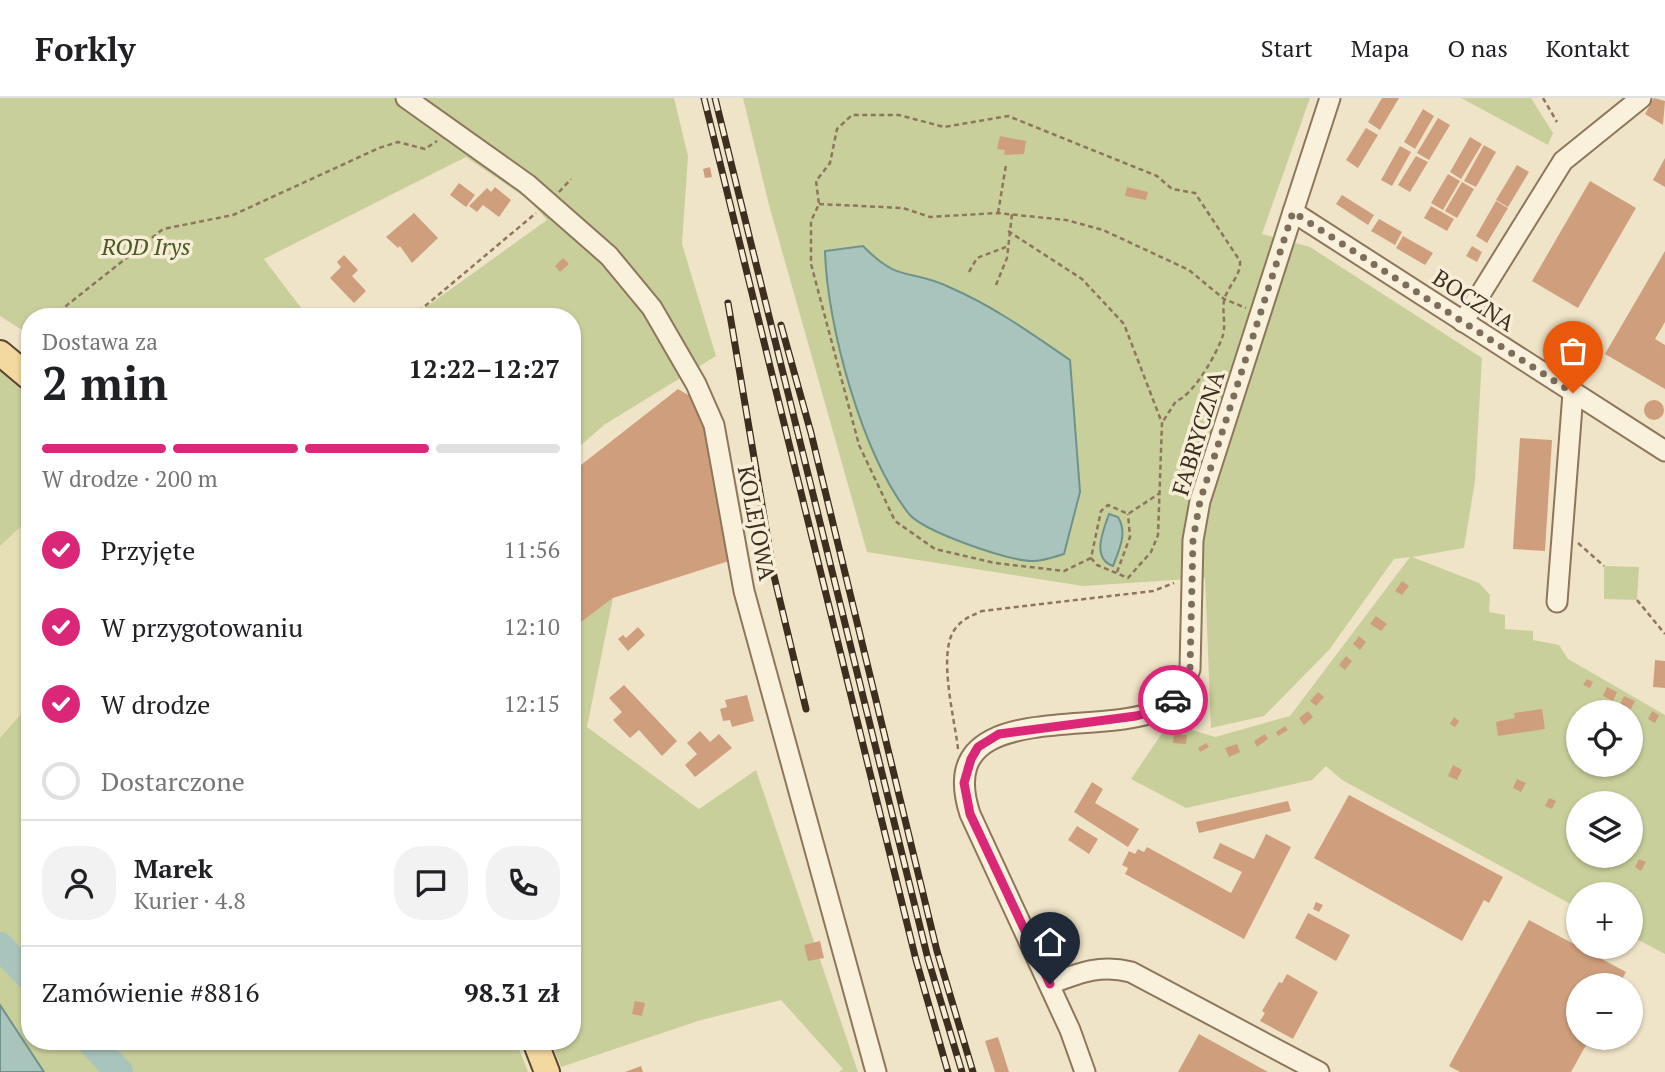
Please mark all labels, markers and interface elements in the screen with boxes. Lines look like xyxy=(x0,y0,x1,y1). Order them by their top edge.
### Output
text: Forkly xyxy=(35,27,135,70)
text: Start xyxy=(1261,32,1313,64)
text: Mapa xyxy=(1351,32,1409,64)
text: O nas xyxy=(1447,32,1508,64)
text: Kontakt xyxy=(1546,32,1630,64)
park label: ROD Irys xyxy=(100,231,191,262)
street label: BOCZNA xyxy=(1427,262,1521,338)
pin xyxy=(1543,321,1603,393)
text: Dostawa za xyxy=(42,326,158,357)
icon: bag xyxy=(1554,332,1592,370)
text: 12:22–12:27 xyxy=(408,351,560,385)
text: 2 min xyxy=(42,352,168,413)
street label: FABRYCZNA xyxy=(1164,367,1232,499)
text: W drodze · 200 m xyxy=(42,463,218,494)
street label: KOLEJOWA xyxy=(731,463,783,583)
icon: check xyxy=(42,531,80,569)
text: Przyjęte xyxy=(101,533,195,567)
text: 11:56 xyxy=(503,534,560,565)
icon: check xyxy=(42,608,80,646)
text: W przygotowaniu xyxy=(101,610,303,644)
text: 12:10 xyxy=(503,611,560,642)
courier xyxy=(1138,665,1208,735)
icon: car xyxy=(1154,681,1192,719)
icon: check xyxy=(42,685,80,723)
text: W drodze xyxy=(101,687,210,721)
text: 12:15 xyxy=(503,688,560,719)
map controls xyxy=(1566,700,1643,1050)
button: locate xyxy=(1566,700,1643,777)
text: Dostarczone xyxy=(101,764,245,798)
button: layers xyxy=(1566,791,1643,868)
button: person xyxy=(42,846,116,920)
button: chat xyxy=(394,846,468,920)
button: phone xyxy=(486,846,560,920)
text: Marek xyxy=(134,851,213,885)
button: + xyxy=(1566,882,1643,959)
text: Kurier · 4.8 xyxy=(134,885,246,916)
pin xyxy=(1020,912,1080,984)
icon: home xyxy=(1031,923,1069,961)
button: − xyxy=(1566,973,1643,1050)
text: Zamówienie #8816 xyxy=(42,975,259,1009)
text: 98.31 zł xyxy=(464,975,560,1009)

